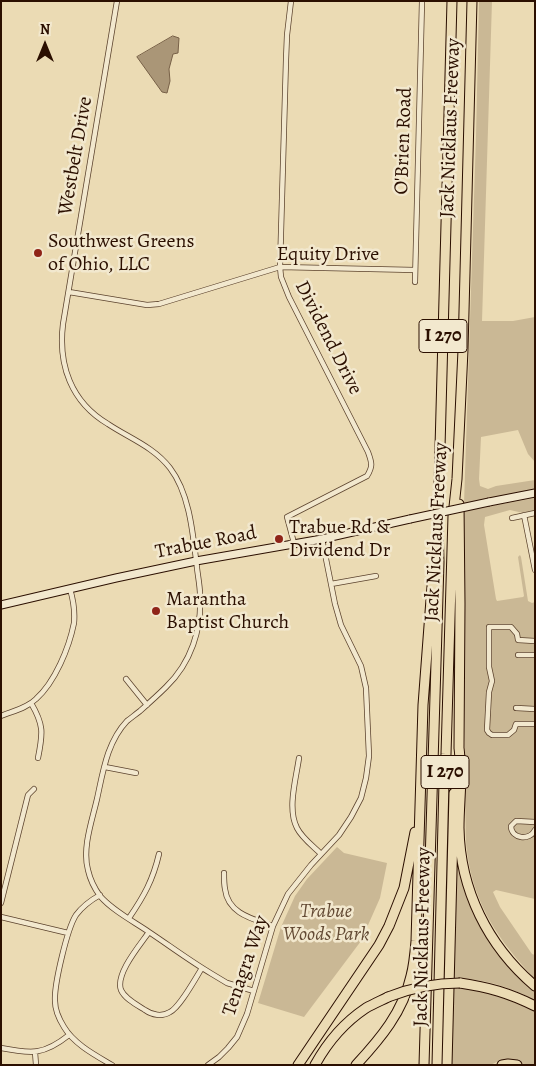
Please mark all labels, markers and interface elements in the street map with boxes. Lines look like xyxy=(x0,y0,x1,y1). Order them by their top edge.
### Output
north arrow xyxy=(20,20,70,70)
text: N xyxy=(40,20,50,39)
street label: Jack Nicklaus Freeway xyxy=(436,38,466,218)
street label: O'Brien Road xyxy=(390,87,418,195)
street label: Westbelt Drive xyxy=(54,95,98,217)
place label: Southwest Greens of Ohio, LLC xyxy=(48,230,195,277)
street label: Equity Drive xyxy=(277,243,379,267)
marker: Southwest Greens of Ohio, LLC xyxy=(32,247,44,259)
street label: Dividend Drive xyxy=(289,277,367,399)
road number: I 270 xyxy=(419,320,467,352)
street label: Jack Nicklaus Freeway xyxy=(420,442,454,622)
place label: Trabue Rd & Dividend Dr xyxy=(289,516,390,563)
street label: Trabue Road xyxy=(153,521,259,565)
marker: Trabue Rd & Dividend Dr xyxy=(273,533,285,545)
place label: Marantha Baptist Church xyxy=(166,588,289,635)
marker: Marantha Baptist Church xyxy=(150,605,162,617)
road number: I 270 xyxy=(421,756,469,789)
street label: Jack Nicklaus Freeway xyxy=(409,847,437,1027)
park label: Trabue Woods Park xyxy=(283,900,369,947)
street label: Tenagra Way xyxy=(218,913,274,1019)

